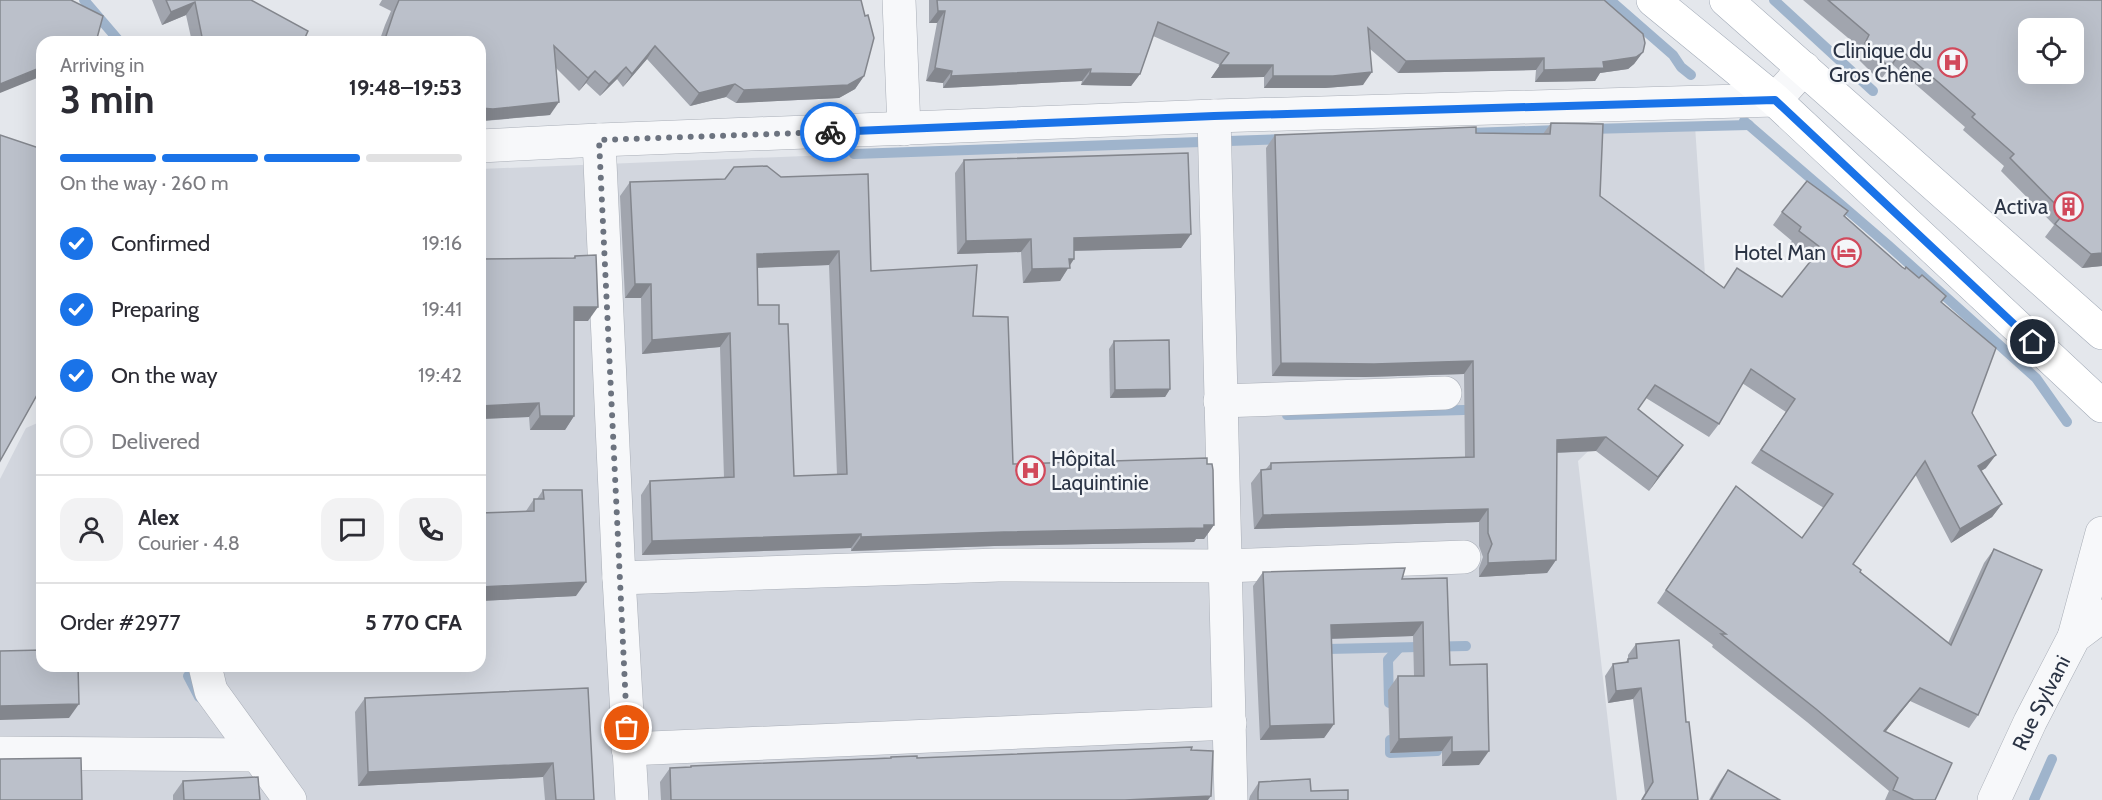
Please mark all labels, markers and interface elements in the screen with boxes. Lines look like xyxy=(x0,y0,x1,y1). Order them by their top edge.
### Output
map controls xyxy=(2018,18,2084,84)
button: locate xyxy=(2018,18,2084,84)
place label: Clinique du Gros Chêne xyxy=(1829,38,1932,87)
hospital icon: Clinique du Gros Chêne xyxy=(1937,46,1969,78)
text: Arriving in xyxy=(60,53,144,77)
text: 19:48–19:53 xyxy=(349,74,462,101)
text: 3 min xyxy=(60,75,155,123)
courier xyxy=(800,102,860,162)
icon: bike xyxy=(814,116,847,149)
text: On the way · 260 m xyxy=(60,171,229,195)
building icon: Activa xyxy=(2053,190,2085,222)
place label: Activa xyxy=(1994,194,2048,219)
icon: check xyxy=(60,227,93,260)
text: Confirmed xyxy=(111,230,210,257)
text: 19:16 xyxy=(422,231,462,255)
hotel icon: Hotel Man xyxy=(1831,236,1863,268)
place label: Hotel Man xyxy=(1734,240,1826,265)
icon: check xyxy=(60,293,93,326)
text: Preparing xyxy=(111,296,199,323)
text: 19:41 xyxy=(422,297,462,321)
pin xyxy=(2007,316,2058,367)
icon: home xyxy=(2016,325,2049,358)
icon: check xyxy=(60,359,93,392)
text: On the way xyxy=(111,362,218,389)
text: 19:42 xyxy=(418,363,462,387)
text: Delivered xyxy=(111,428,200,455)
place label: Hôpital Laquintinie xyxy=(1051,446,1149,495)
hospital icon: Hôpital Laquintinie xyxy=(1014,454,1046,486)
button: person xyxy=(60,498,123,561)
button: chat xyxy=(321,498,384,561)
button: phone xyxy=(399,498,462,561)
text: Alex xyxy=(138,504,179,531)
text: Courier · 4.8 xyxy=(138,531,240,555)
text: Order #2977 xyxy=(60,609,180,636)
text: 5 770 CFA xyxy=(365,609,462,636)
street label: Rue Sylvani xyxy=(2006,651,2075,754)
pin xyxy=(601,702,652,753)
icon: bag xyxy=(610,711,643,744)

